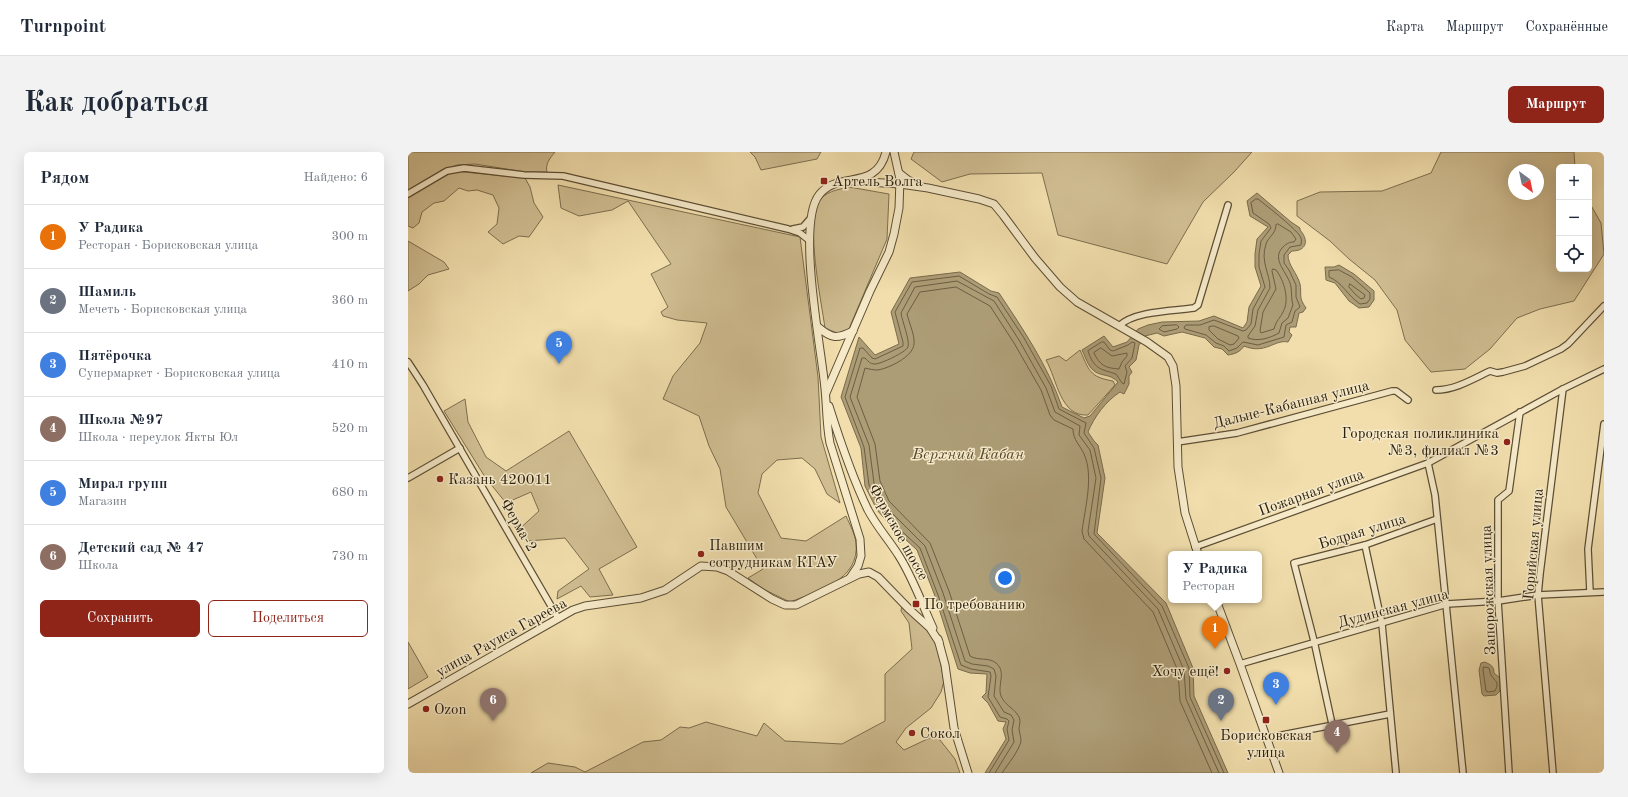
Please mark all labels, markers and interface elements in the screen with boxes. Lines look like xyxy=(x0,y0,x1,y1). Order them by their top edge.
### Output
text: Turnpoint xyxy=(20,18,106,37)
text: Карта xyxy=(1386,20,1424,34)
text: Маршрут xyxy=(1446,20,1503,34)
text: Сохранённые xyxy=(1525,20,1608,34)
button: Маршрут xyxy=(1508,86,1604,123)
text: Как добраться xyxy=(24,90,209,118)
north arrow xyxy=(1508,164,1544,200)
map controls xyxy=(1556,164,1592,272)
button: + xyxy=(1556,164,1592,200)
text: Рядом xyxy=(40,170,89,187)
text: Найдено: 6 xyxy=(304,171,368,184)
place label: Артель Волга xyxy=(832,175,923,190)
marker: Артель Волга xyxy=(819,176,829,186)
button: − xyxy=(1556,200,1592,236)
text: У Радика xyxy=(78,221,143,236)
text: 1 xyxy=(49,230,57,243)
text: 300 m xyxy=(331,230,368,243)
button: locate xyxy=(1556,236,1592,272)
text: Ресторан · Борисковская улица xyxy=(78,239,258,252)
text: Шамиль xyxy=(78,285,136,300)
text: 2 xyxy=(49,294,57,307)
text: 360 m xyxy=(331,294,368,307)
text: Мечеть · Борисковская улица xyxy=(78,303,247,316)
pin: 5 xyxy=(546,331,572,364)
text: Пятёрочка xyxy=(78,349,152,364)
text: 3 xyxy=(49,358,57,371)
text: 410 m xyxy=(331,358,368,371)
text: Супермаркет · Борисковская улица xyxy=(78,367,280,380)
street label: Дальне-Кабанная улица xyxy=(1212,379,1372,432)
text: Школа №97 xyxy=(78,413,163,428)
text: 4 xyxy=(49,422,57,435)
text: 520 m xyxy=(331,422,368,435)
place label: Городская поликлиника №3, филиал №3 xyxy=(1342,427,1500,459)
text: Школа · переулок Якты Юл xyxy=(78,431,238,444)
marker: Городская поликлиника №3, филиал №3 xyxy=(1502,437,1512,447)
water label: Верхний Кабан xyxy=(911,447,1024,463)
street label: Пожарная улица xyxy=(1257,467,1367,519)
place label: Казань 420011 xyxy=(448,473,552,488)
marker: Казань 420011 xyxy=(435,474,445,484)
text: Мирал групп xyxy=(78,477,167,492)
street label: Фермское шоссе xyxy=(865,482,930,583)
text: 5 xyxy=(49,486,57,499)
text: 680 m xyxy=(331,486,368,499)
street label: Горийская улица xyxy=(1522,487,1547,601)
text: Магазин xyxy=(78,495,127,508)
street label: Ферма-2 xyxy=(497,497,539,554)
street label: Бодрая улица xyxy=(1317,512,1408,553)
street label: Запорожская улица xyxy=(1480,524,1499,655)
place label: Павшим сотрудникам КГАУ xyxy=(709,539,838,571)
text: Детский сад № 47 xyxy=(78,541,204,556)
marker: Павшим сотрудникам КГАУ xyxy=(696,549,706,559)
text: 6 xyxy=(49,550,57,563)
text: 730 m xyxy=(331,550,368,563)
popup xyxy=(1168,551,1262,603)
text: Школа xyxy=(78,559,118,572)
text: У Радика xyxy=(1182,562,1248,577)
your location xyxy=(995,568,1015,588)
text: Ресторан xyxy=(1182,580,1235,593)
street label: Дудинская улица xyxy=(1336,587,1451,631)
street label: улица Рауиса Гареева xyxy=(434,596,570,680)
place label: По требованию xyxy=(924,598,1025,613)
marker: По требованию xyxy=(911,599,921,609)
button: Сохранить xyxy=(40,600,200,637)
button: Поделиться xyxy=(208,600,368,637)
pin: 1 xyxy=(1202,616,1228,649)
place label: Хочу ещё! xyxy=(1152,665,1219,680)
marker: Хочу ещё! xyxy=(1222,666,1232,676)
pin: 3 xyxy=(1263,672,1289,705)
pin: 6 xyxy=(480,688,506,721)
pin: 2 xyxy=(1208,688,1234,721)
place label: Ozon xyxy=(434,703,467,718)
marker: Ozon xyxy=(421,704,431,714)
marker: Борисковская улица xyxy=(1261,715,1271,725)
pin: 4 xyxy=(1324,720,1350,753)
place label: Сокол xyxy=(920,727,960,742)
marker: Сокол xyxy=(907,728,917,738)
place label: Борисковская улица xyxy=(1220,729,1312,761)

